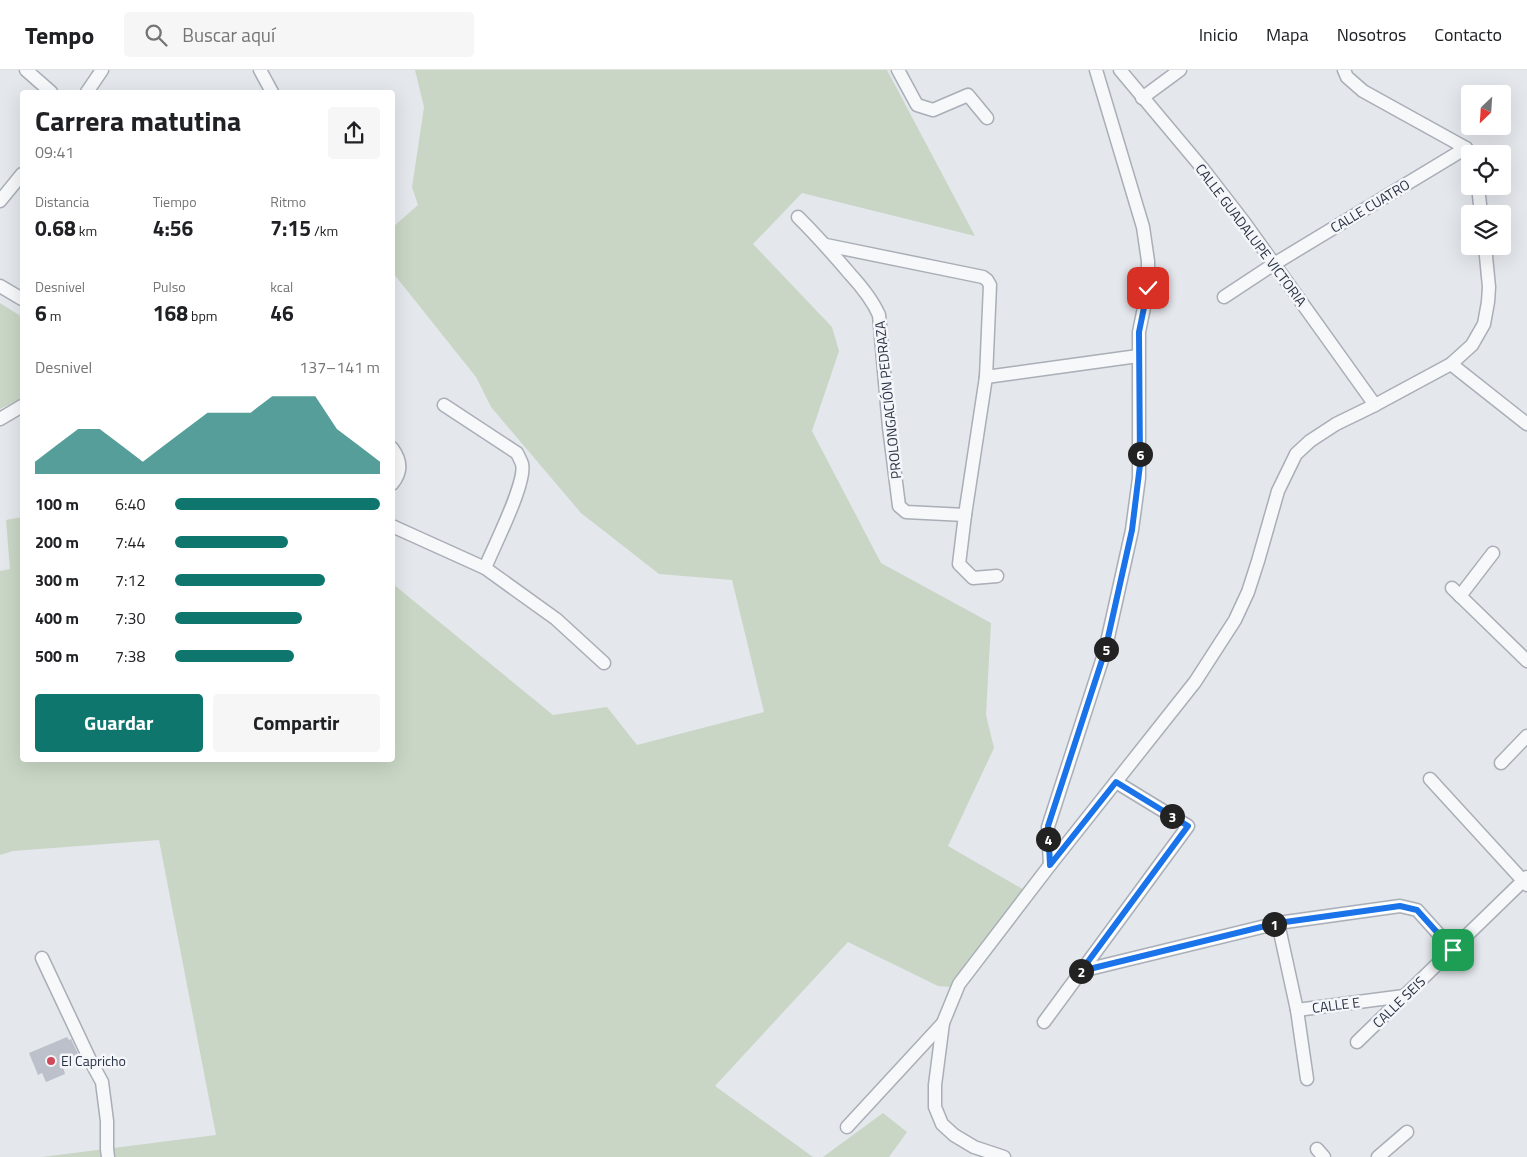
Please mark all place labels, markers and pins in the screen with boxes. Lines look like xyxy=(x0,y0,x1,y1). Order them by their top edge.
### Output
pin xyxy=(1127,267,1169,309)
pin: 6 xyxy=(1128,442,1152,466)
pin: 5 xyxy=(1094,636,1118,662)
pin: 3 xyxy=(1160,804,1184,828)
pin: 4 xyxy=(1036,826,1060,852)
pin: 1 xyxy=(1262,912,1286,936)
pin xyxy=(1432,929,1474,971)
pin: 2 xyxy=(1068,958,1094,984)
place label: El Capricho xyxy=(61,1050,126,1071)
marker: El Capricho xyxy=(45,1055,57,1067)

